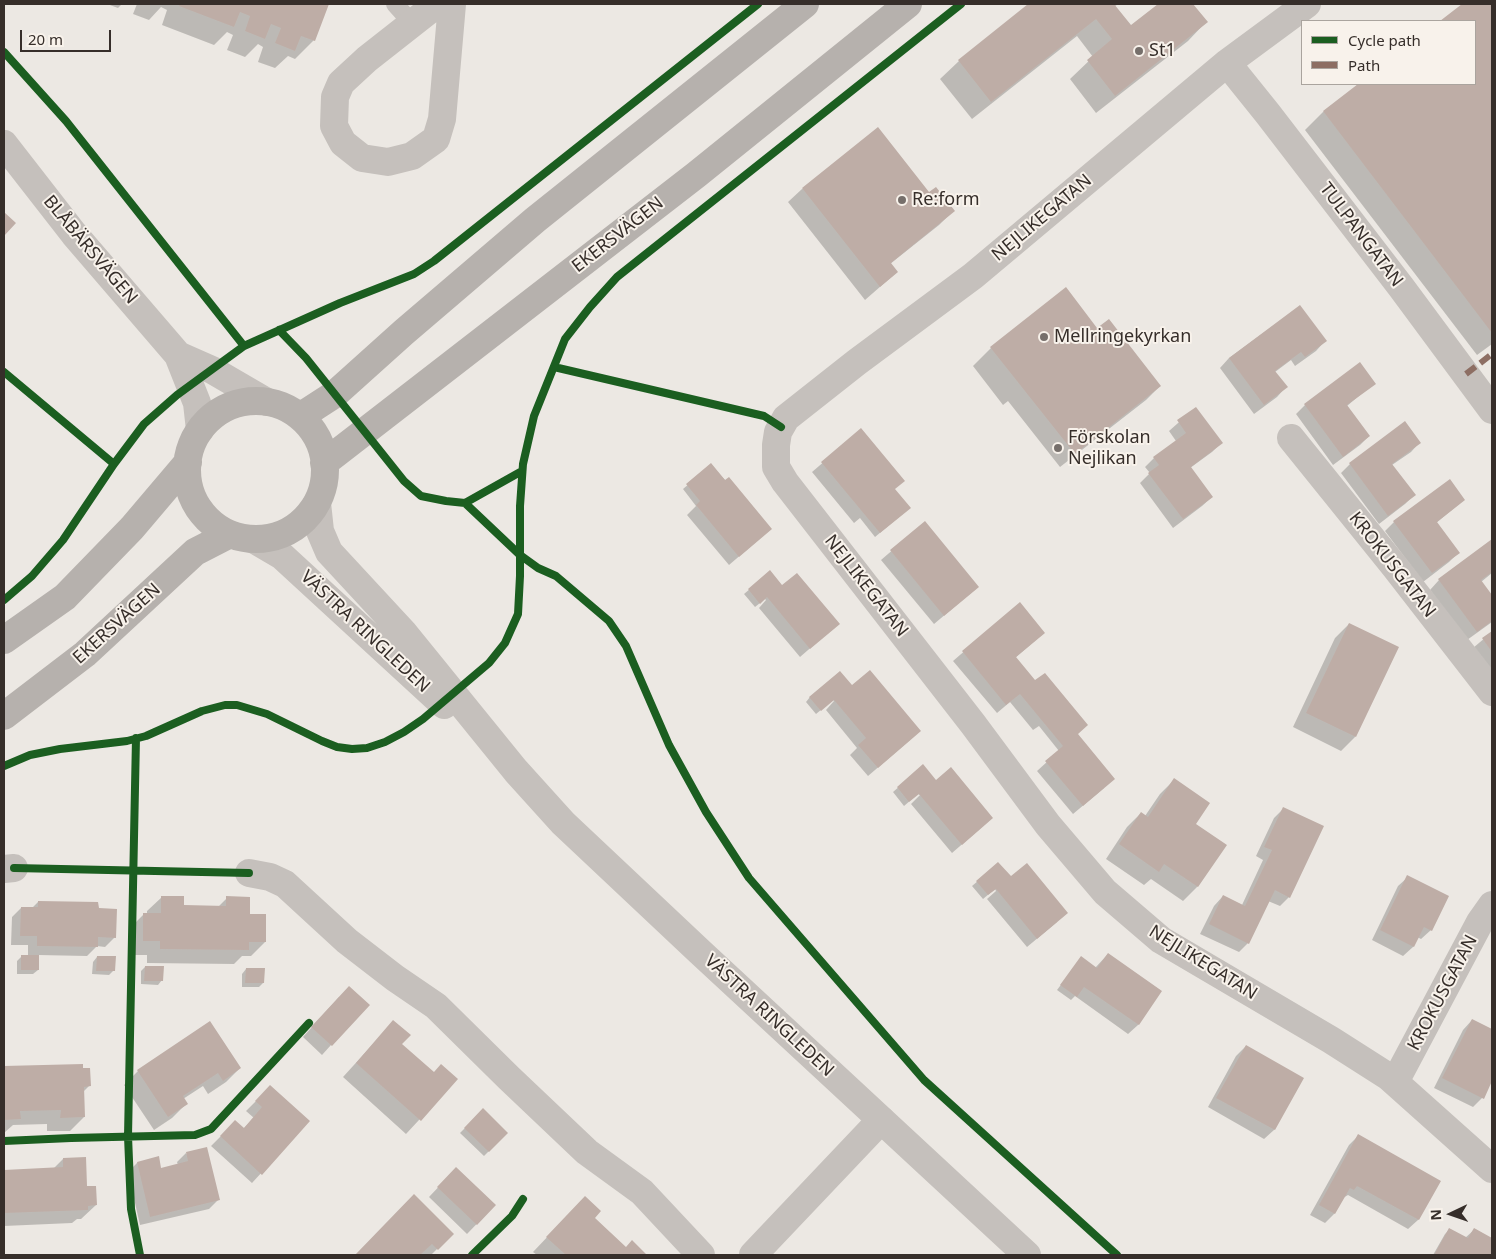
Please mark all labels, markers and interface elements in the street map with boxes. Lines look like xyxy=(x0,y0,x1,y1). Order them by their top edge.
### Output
scale bar xyxy=(22,20,114,52)
legend xyxy=(1301,20,1476,85)
text: 20 m xyxy=(28,29,63,49)
text: Cycle path xyxy=(1348,30,1421,50)
place label: St1 xyxy=(1149,40,1176,62)
marker: St1 xyxy=(1133,45,1145,57)
text: Path xyxy=(1348,55,1380,75)
street label: NEJLIKEGATAN xyxy=(988,170,1096,266)
street label: TULPANGATAN xyxy=(1315,179,1407,291)
place label: Re:form xyxy=(912,189,980,211)
street label: BLÅBÄRSVÄGEN xyxy=(38,191,142,309)
street label: EKERSVÄGEN xyxy=(568,193,668,277)
marker: Re:form xyxy=(896,194,908,206)
place label: Mellringekyrkan xyxy=(1054,326,1191,348)
marker: Mellringekyrkan xyxy=(1038,331,1050,343)
place label: Förskolan Nejlikan xyxy=(1068,427,1151,469)
marker: Förskolan Nejlikan xyxy=(1052,442,1064,454)
street label: KROKUSGATAN xyxy=(1344,508,1440,622)
street label: NEJLIKEGATAN xyxy=(819,531,913,641)
street label: VÄSTRA RINGLEDEN xyxy=(296,566,434,698)
street label: EKERSVÄGEN xyxy=(69,579,165,669)
street label: NEJLIKEGATAN xyxy=(1145,921,1261,1005)
street label: KROKUSGATAN xyxy=(1403,931,1483,1055)
street label: VÄSTRA RINGLEDEN xyxy=(700,950,838,1082)
north arrow xyxy=(1426,1189,1476,1239)
text: N xyxy=(1426,1209,1445,1221)

